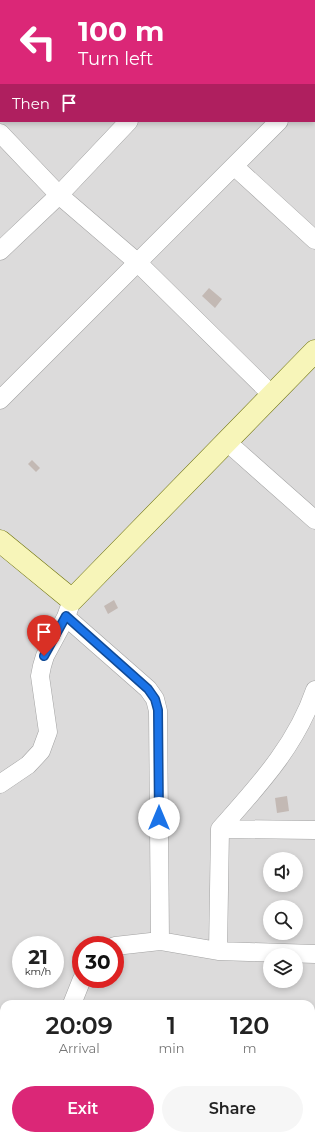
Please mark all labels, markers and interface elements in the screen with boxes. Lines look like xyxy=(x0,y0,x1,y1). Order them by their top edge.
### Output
text: 100 m xyxy=(78,14,164,48)
icon: left xyxy=(12,16,64,68)
text: Turn left xyxy=(78,48,153,70)
icon: arrive xyxy=(58,92,80,114)
text: Then xyxy=(12,94,50,113)
pin xyxy=(27,615,61,656)
icon: arrive xyxy=(33,621,55,643)
position arrow xyxy=(138,797,180,839)
map controls xyxy=(263,852,303,988)
button: sound xyxy=(263,852,303,892)
button: search xyxy=(263,900,303,940)
speed limit sign: 30 xyxy=(72,936,124,988)
text: 21 xyxy=(28,945,48,969)
button: layers xyxy=(263,948,303,988)
text: km/h xyxy=(25,965,51,978)
text: 20:09 xyxy=(46,1011,113,1040)
text: 1 xyxy=(167,1011,176,1040)
text: 120 xyxy=(230,1011,269,1040)
text: Arrival xyxy=(59,1040,100,1056)
text: min xyxy=(158,1040,184,1056)
text: m xyxy=(243,1040,257,1056)
button: Exit xyxy=(12,1086,154,1132)
button: Share xyxy=(162,1086,303,1132)

